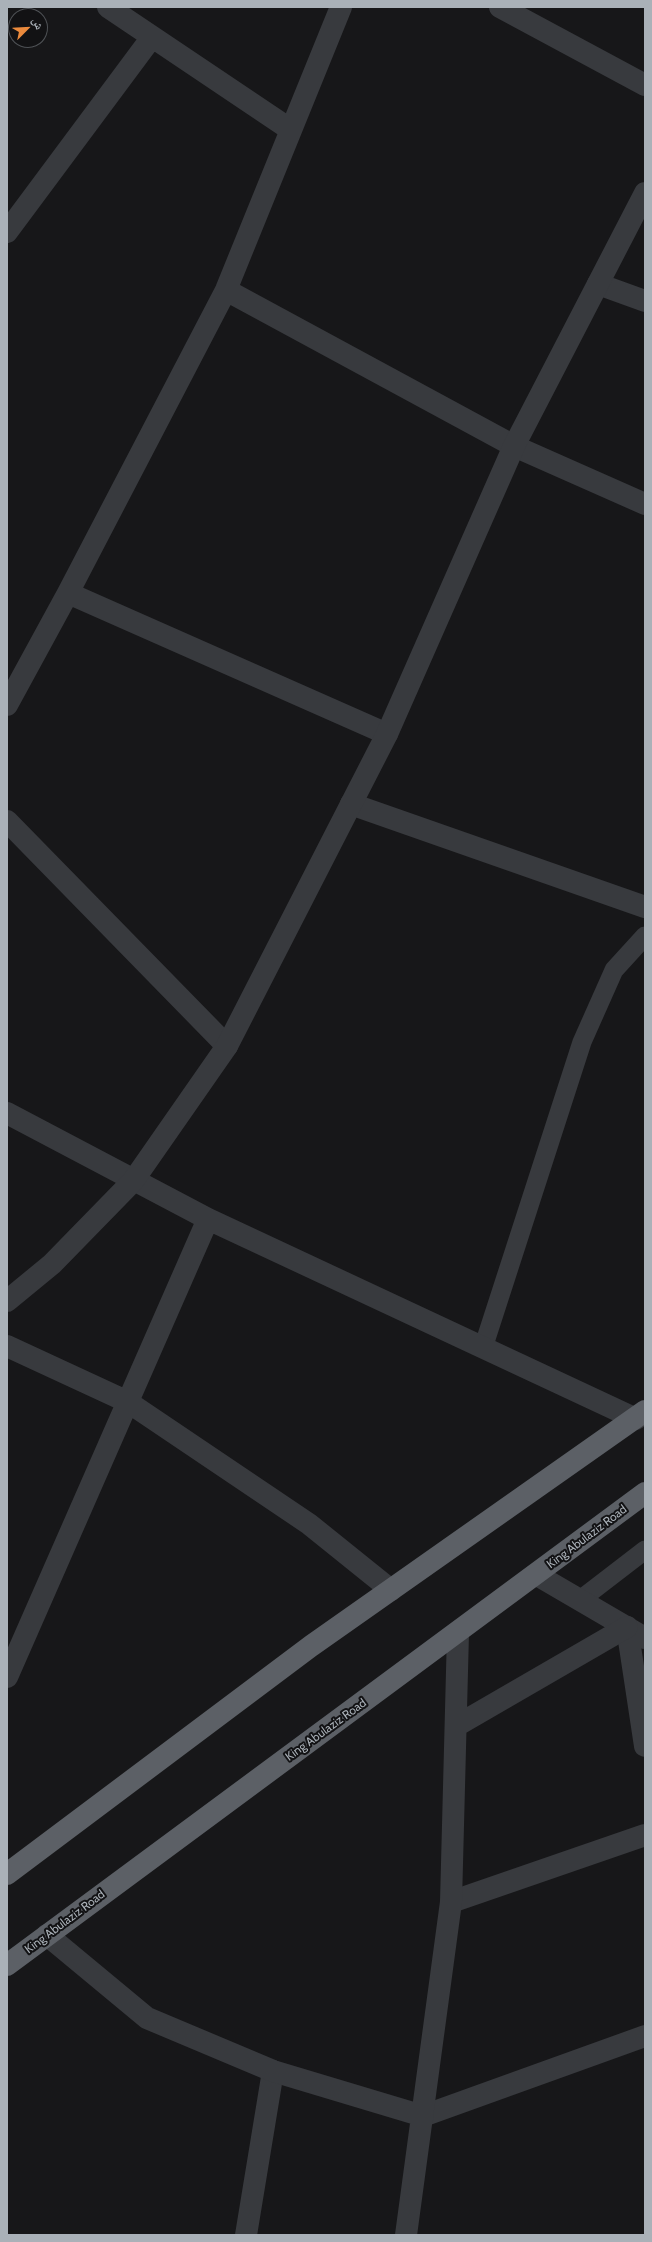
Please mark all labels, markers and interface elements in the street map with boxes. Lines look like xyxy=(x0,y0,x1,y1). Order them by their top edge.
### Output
north arrow xyxy=(8,8,48,48)
text: ش xyxy=(29,15,47,32)
street label: King Abulaziz Road xyxy=(544,1502,630,1572)
street label: King Abulaziz Road xyxy=(283,1696,369,1764)
street label: King Abulaziz Road xyxy=(22,1887,108,1957)

